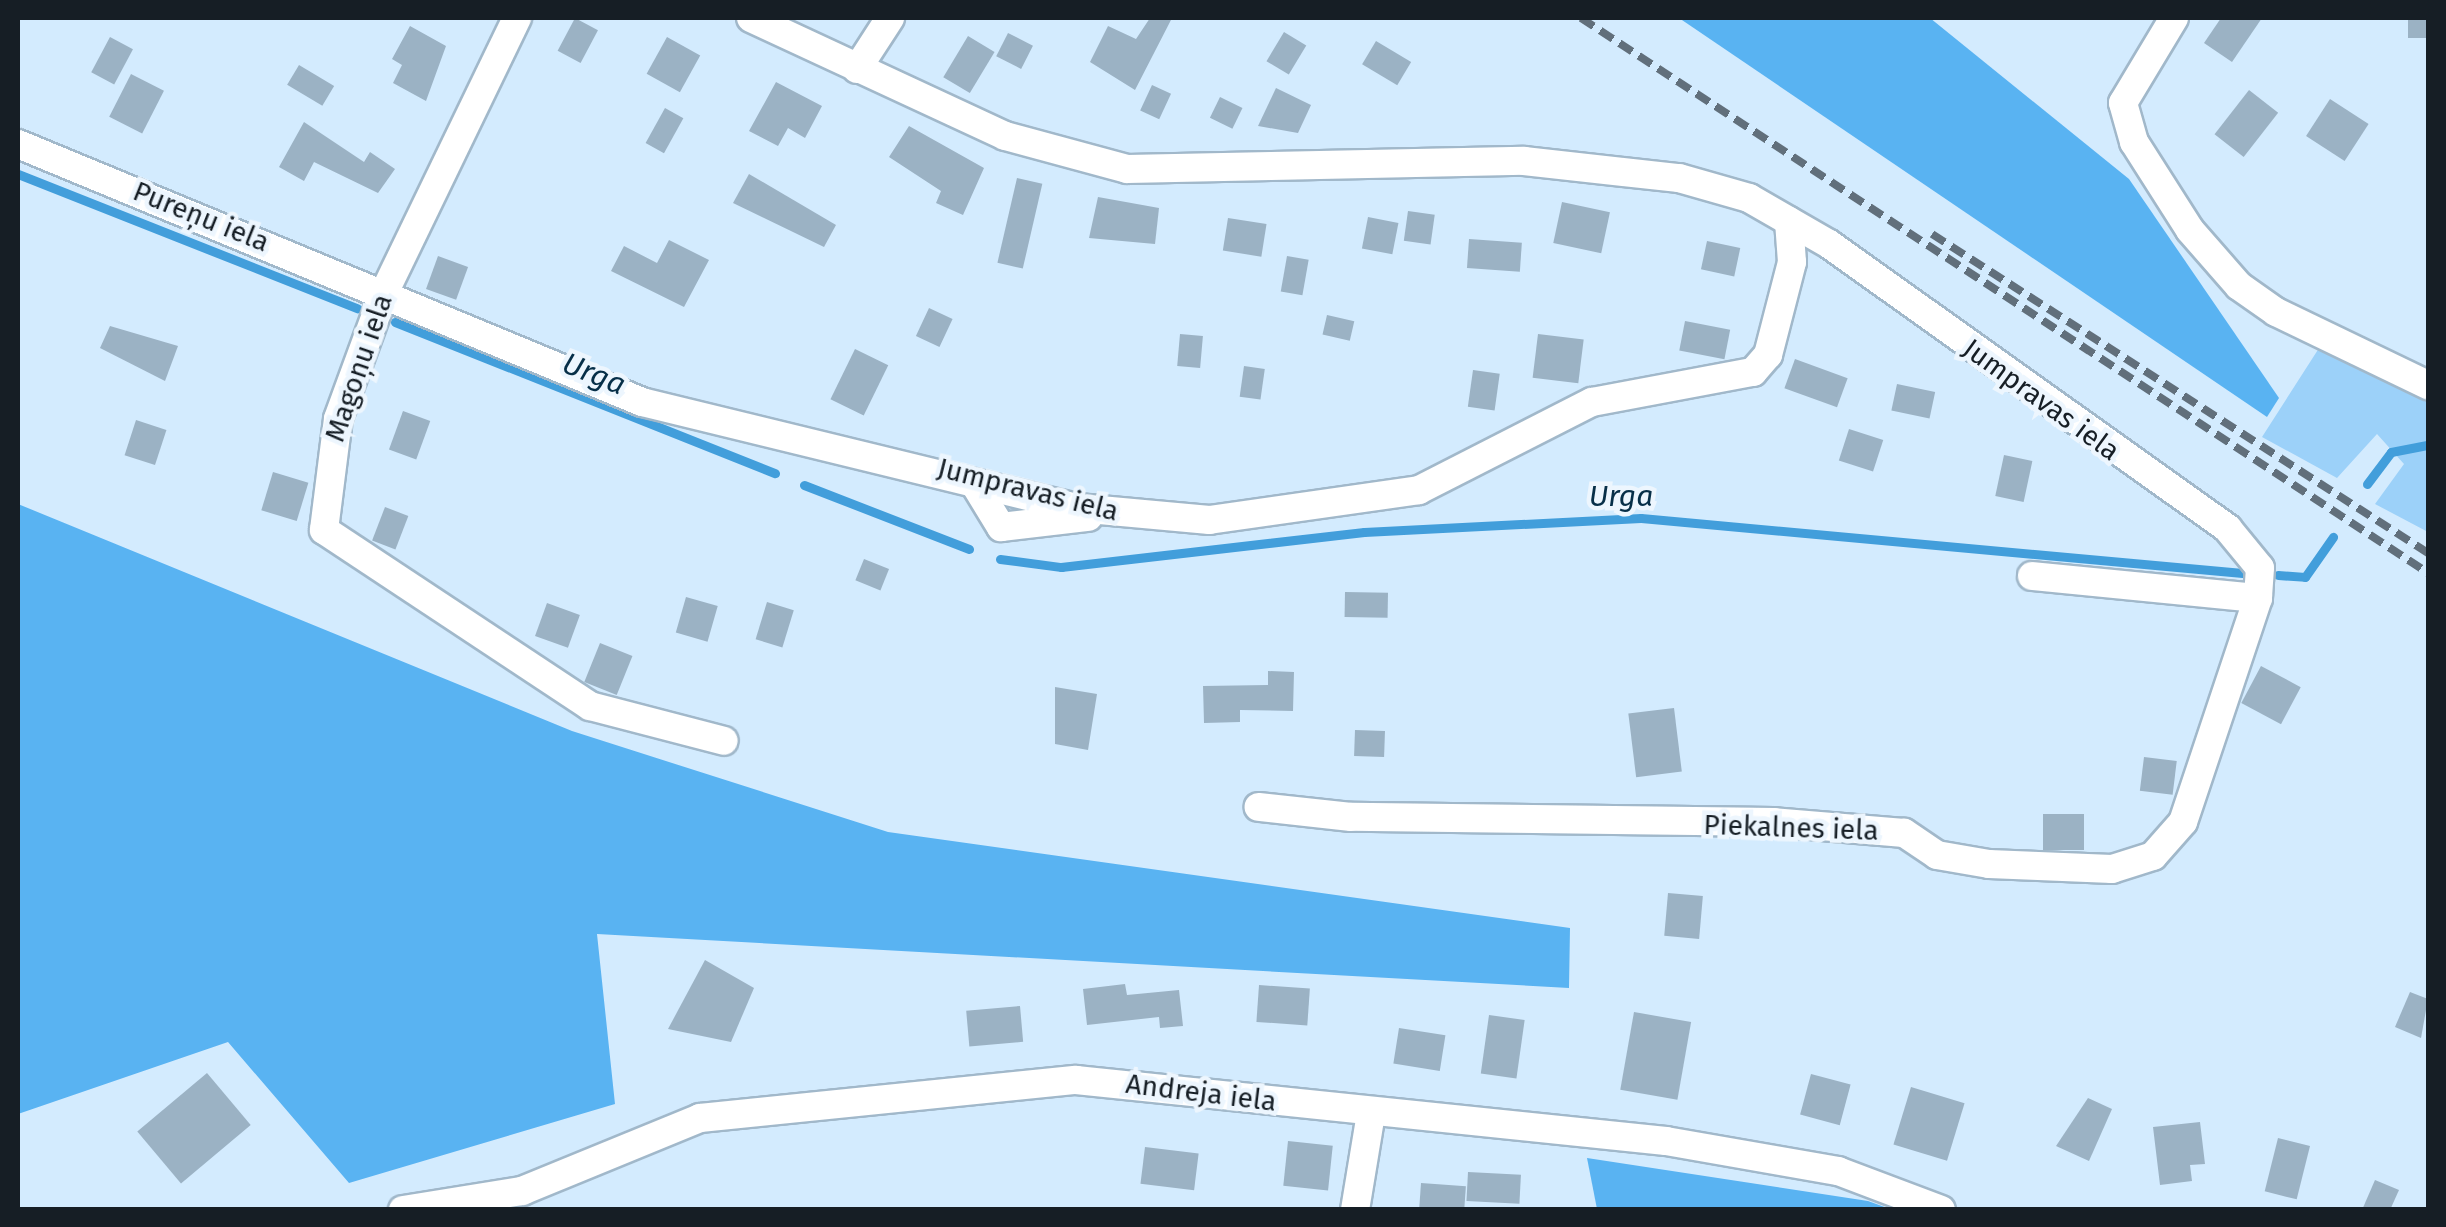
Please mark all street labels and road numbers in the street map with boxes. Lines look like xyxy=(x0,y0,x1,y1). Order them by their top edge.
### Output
street label: Pureņu iela xyxy=(128,175,274,259)
street label: Magoņu iela xyxy=(318,290,400,446)
street label: Jumpravas iela xyxy=(1956,332,2126,468)
street label: Jumpravas iela xyxy=(934,451,1122,529)
street label: Piekalnes iela xyxy=(1703,808,1879,848)
street label: Andreja iela xyxy=(1124,1067,1278,1119)

